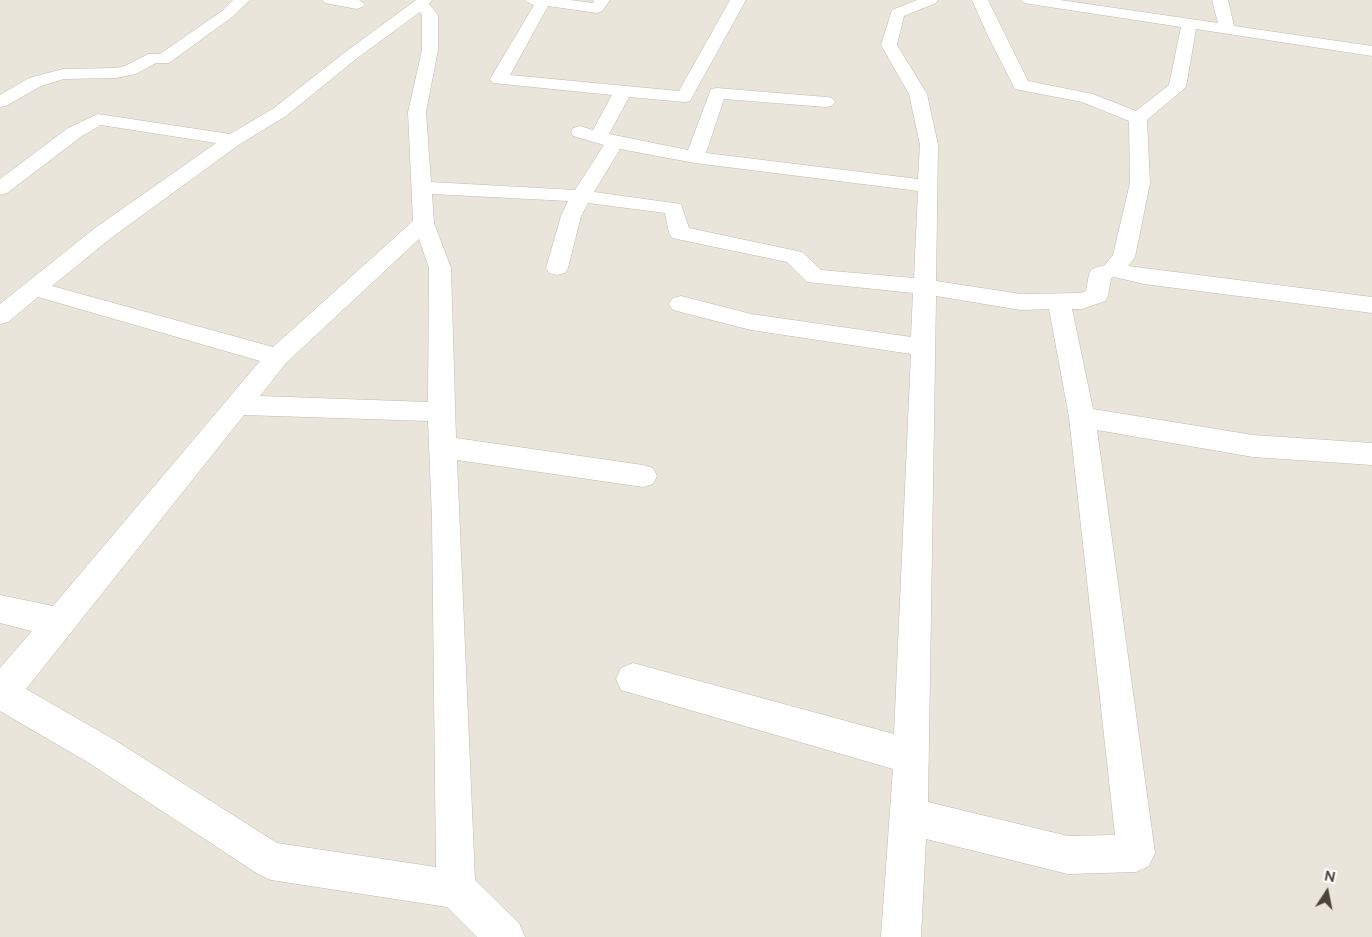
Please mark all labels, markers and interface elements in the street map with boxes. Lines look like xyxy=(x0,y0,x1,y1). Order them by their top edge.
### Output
north arrow xyxy=(1302,867,1352,917)
text: N xyxy=(1323,867,1337,886)

